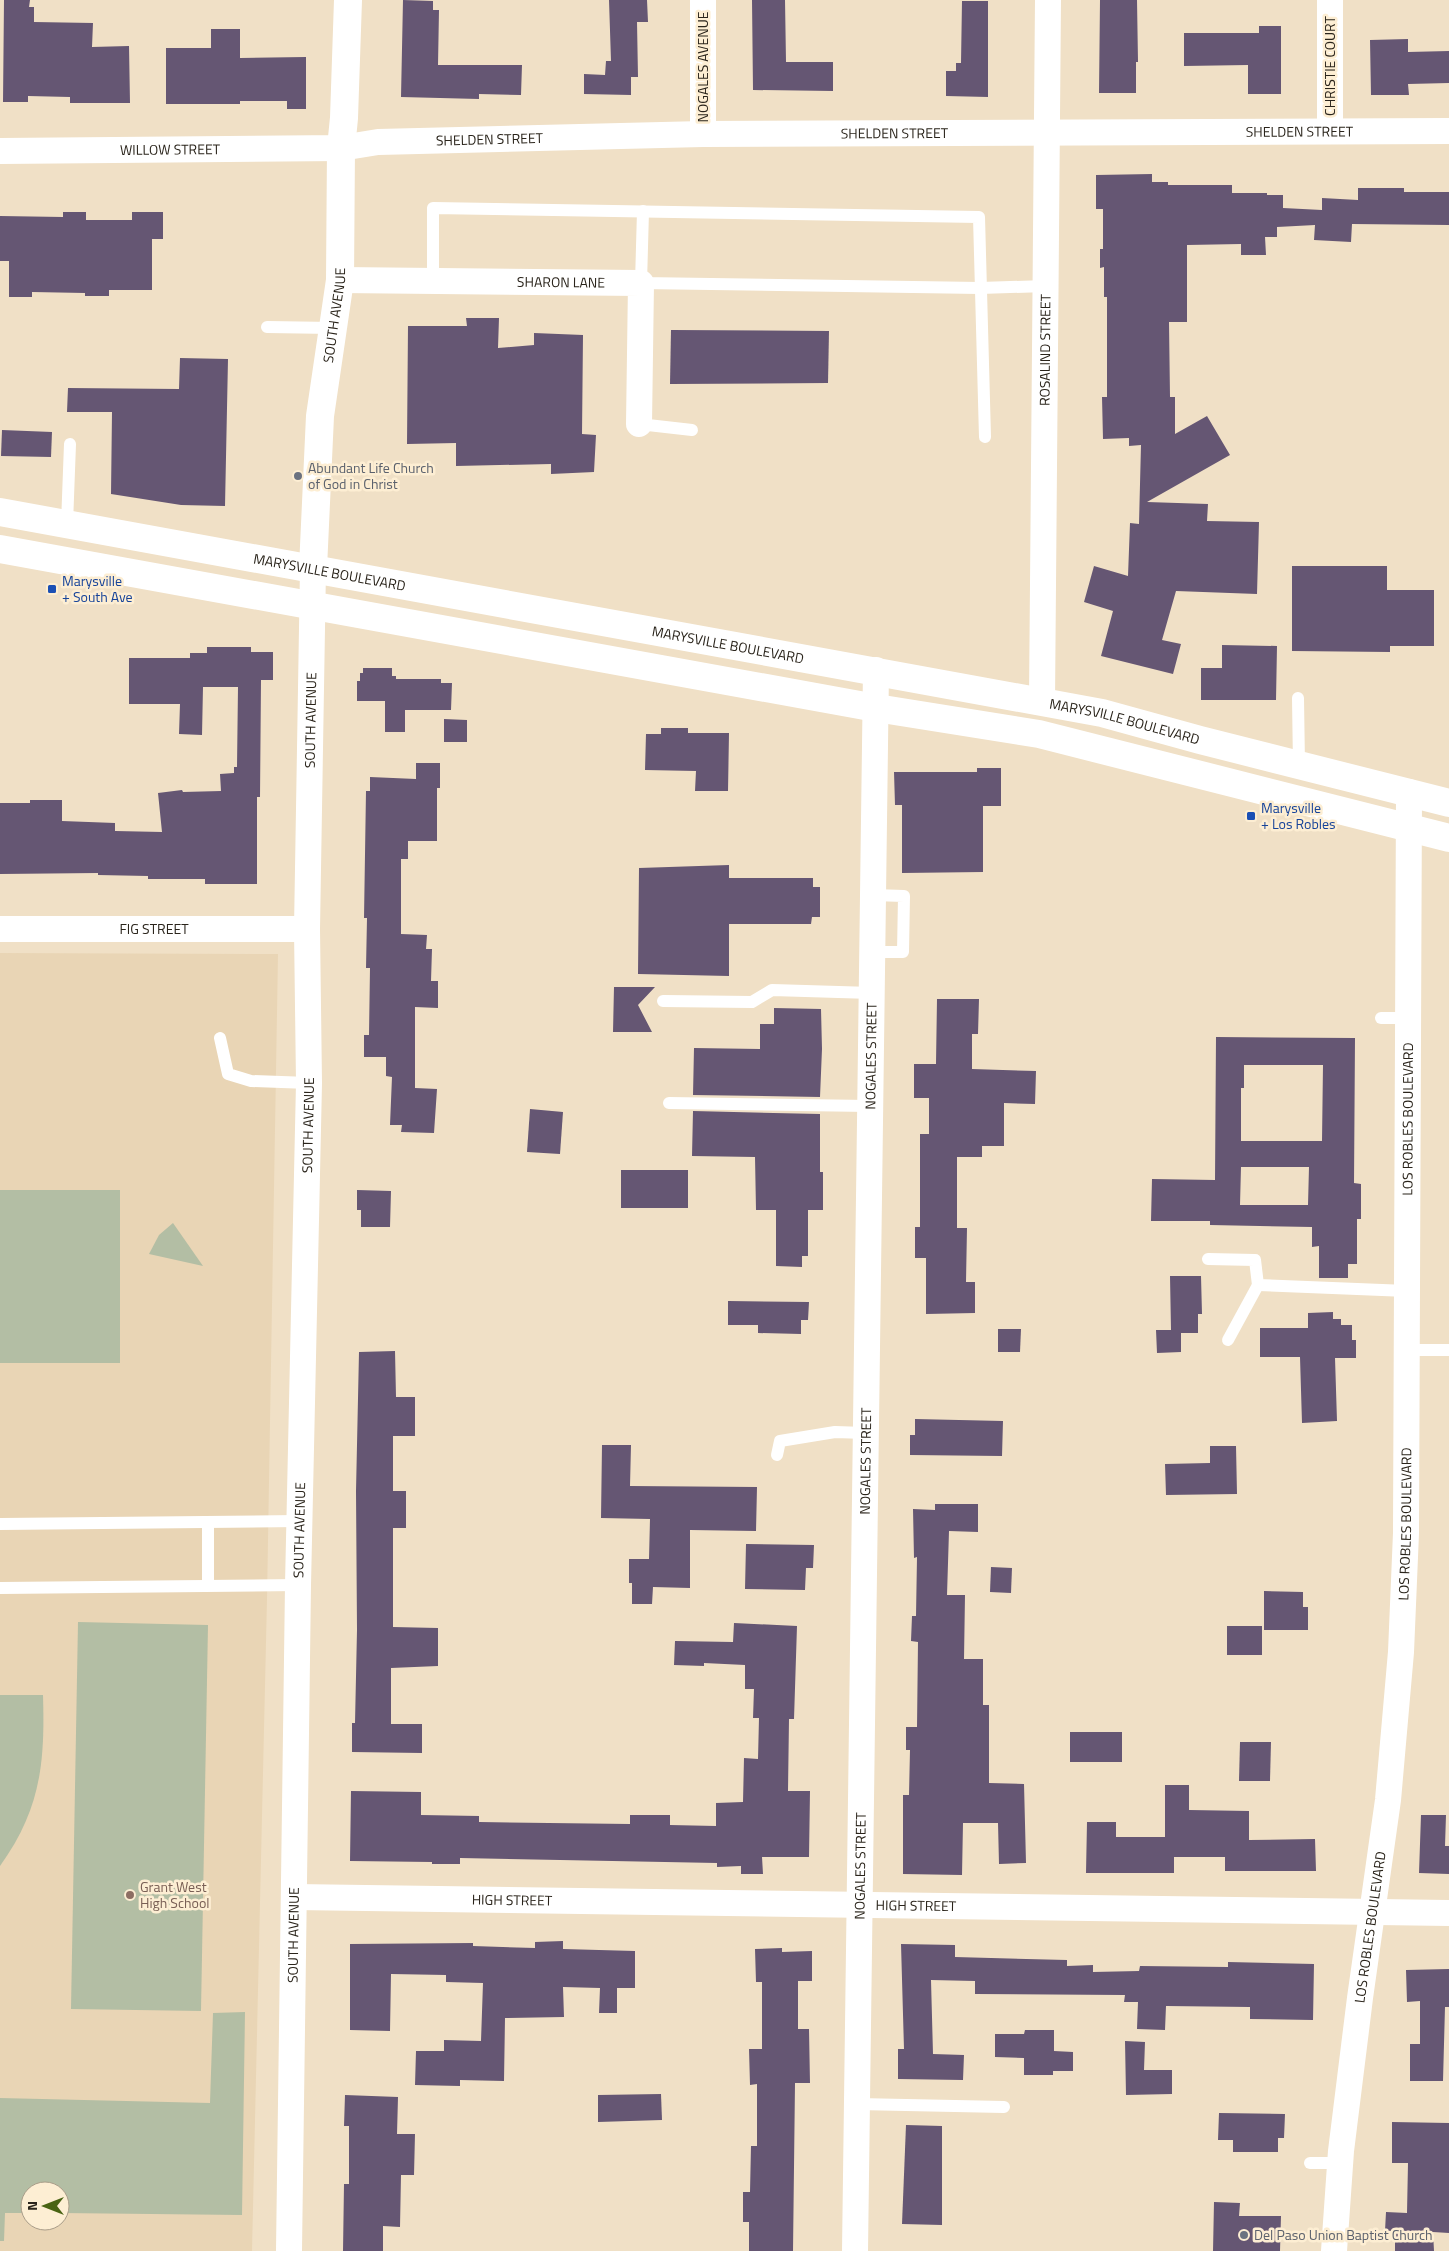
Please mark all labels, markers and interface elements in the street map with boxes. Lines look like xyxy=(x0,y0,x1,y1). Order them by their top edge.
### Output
street label: NOGALES AVENUE xyxy=(692,11,713,122)
street label: CHRISTIE COURT xyxy=(1319,15,1340,116)
street label: SHELDEN STREET xyxy=(1246,120,1354,142)
street label: SHELDEN STREET xyxy=(841,122,949,143)
street label: SHELDEN STREET xyxy=(436,127,544,151)
street label: WILLOW STREET xyxy=(120,138,221,160)
street label: SOUTH AVENUE xyxy=(317,267,350,364)
street label: SHARON LANE xyxy=(517,271,605,293)
street label: ROSALIND STREET xyxy=(1034,293,1055,406)
place label: Abundant Life Church of God in Christ xyxy=(308,457,434,494)
marker: Abundant Life Church of God in Christ xyxy=(292,470,304,482)
street label: MARYSVILLE BOULEVARD xyxy=(252,547,407,596)
place label: Marysville + South Ave xyxy=(62,570,133,607)
marker: Marysville + South Ave xyxy=(46,583,58,595)
street label: MARYSVILLE BOULEVARD xyxy=(650,620,806,668)
street label: SOUTH AVENUE xyxy=(299,672,321,768)
street label: MARYSVILLE BOULEVARD xyxy=(1048,693,1202,749)
place label: Marysville + Los Robles xyxy=(1261,797,1336,834)
marker: Marysville + Los Robles xyxy=(1245,810,1257,822)
street label: FIG STREET xyxy=(119,918,189,939)
street label: NOGALES STREET xyxy=(859,1002,882,1110)
street label: LOS ROBLES BOULEVARD xyxy=(1396,1042,1418,1196)
street label: SOUTH AVENUE xyxy=(296,1077,319,1173)
street label: NOGALES STREET xyxy=(854,1407,876,1515)
street label: LOS ROBLES BOULEVARD xyxy=(1392,1447,1416,1601)
street label: SOUTH AVENUE xyxy=(287,1482,310,1578)
street label: NOGALES STREET xyxy=(848,1812,871,1920)
street label: LOS ROBLES BOULEVARD xyxy=(1348,1850,1391,2004)
place label: Grant West High School xyxy=(140,1876,210,1913)
street label: SOUTH AVENUE xyxy=(282,1887,304,1983)
street label: HIGH STREET xyxy=(472,1888,553,1911)
marker: Grant West High School xyxy=(124,1889,136,1901)
street label: HIGH STREET xyxy=(876,1894,957,1916)
north arrow xyxy=(20,2181,70,2231)
text: N xyxy=(21,2201,42,2211)
place label: Del Paso Union Baptist Church xyxy=(1254,2224,1433,2245)
marker: Del Paso Union Baptist Church xyxy=(1238,2229,1250,2241)

